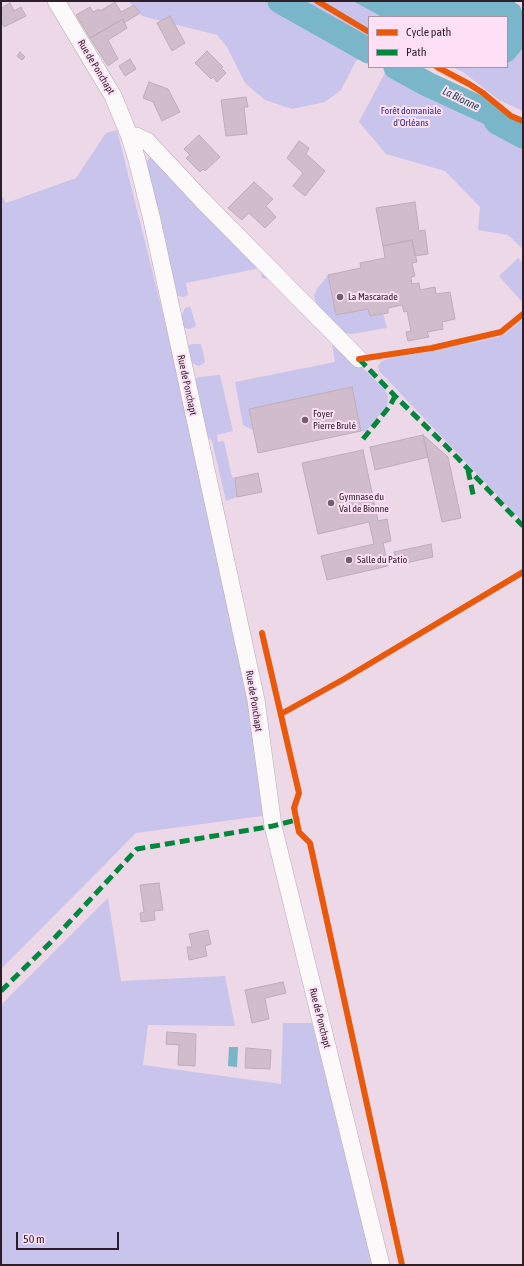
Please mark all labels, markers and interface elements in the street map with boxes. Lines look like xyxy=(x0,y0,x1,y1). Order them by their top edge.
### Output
legend xyxy=(368,16,508,68)
text: Cycle path xyxy=(406,25,451,39)
street label: Rue de Ponchapt xyxy=(75,38,117,96)
text: Path xyxy=(406,45,427,59)
water label: La Bionne xyxy=(440,84,482,114)
park label: Forêt domaniale d'Orléans xyxy=(381,105,441,128)
place label: La Mascarade xyxy=(348,291,398,303)
marker: La Mascarade xyxy=(335,292,345,302)
street label: Rue de Ponchapt xyxy=(175,354,199,416)
place label: Foyer Pierre Brulé xyxy=(313,408,356,432)
marker: Foyer Pierre Brulé xyxy=(300,415,310,425)
place label: Gymnase du Val de Bionne xyxy=(339,491,389,514)
marker: Gymnase du Val de Bionne xyxy=(326,498,336,508)
place label: Salle du Patio xyxy=(357,554,407,566)
marker: Salle du Patio xyxy=(344,555,354,565)
street label: Rue de Ponchapt xyxy=(243,670,265,732)
street label: Rue de Ponchapt xyxy=(307,987,333,1049)
scale bar xyxy=(18,1224,121,1250)
text: 50 m xyxy=(23,1232,45,1246)

